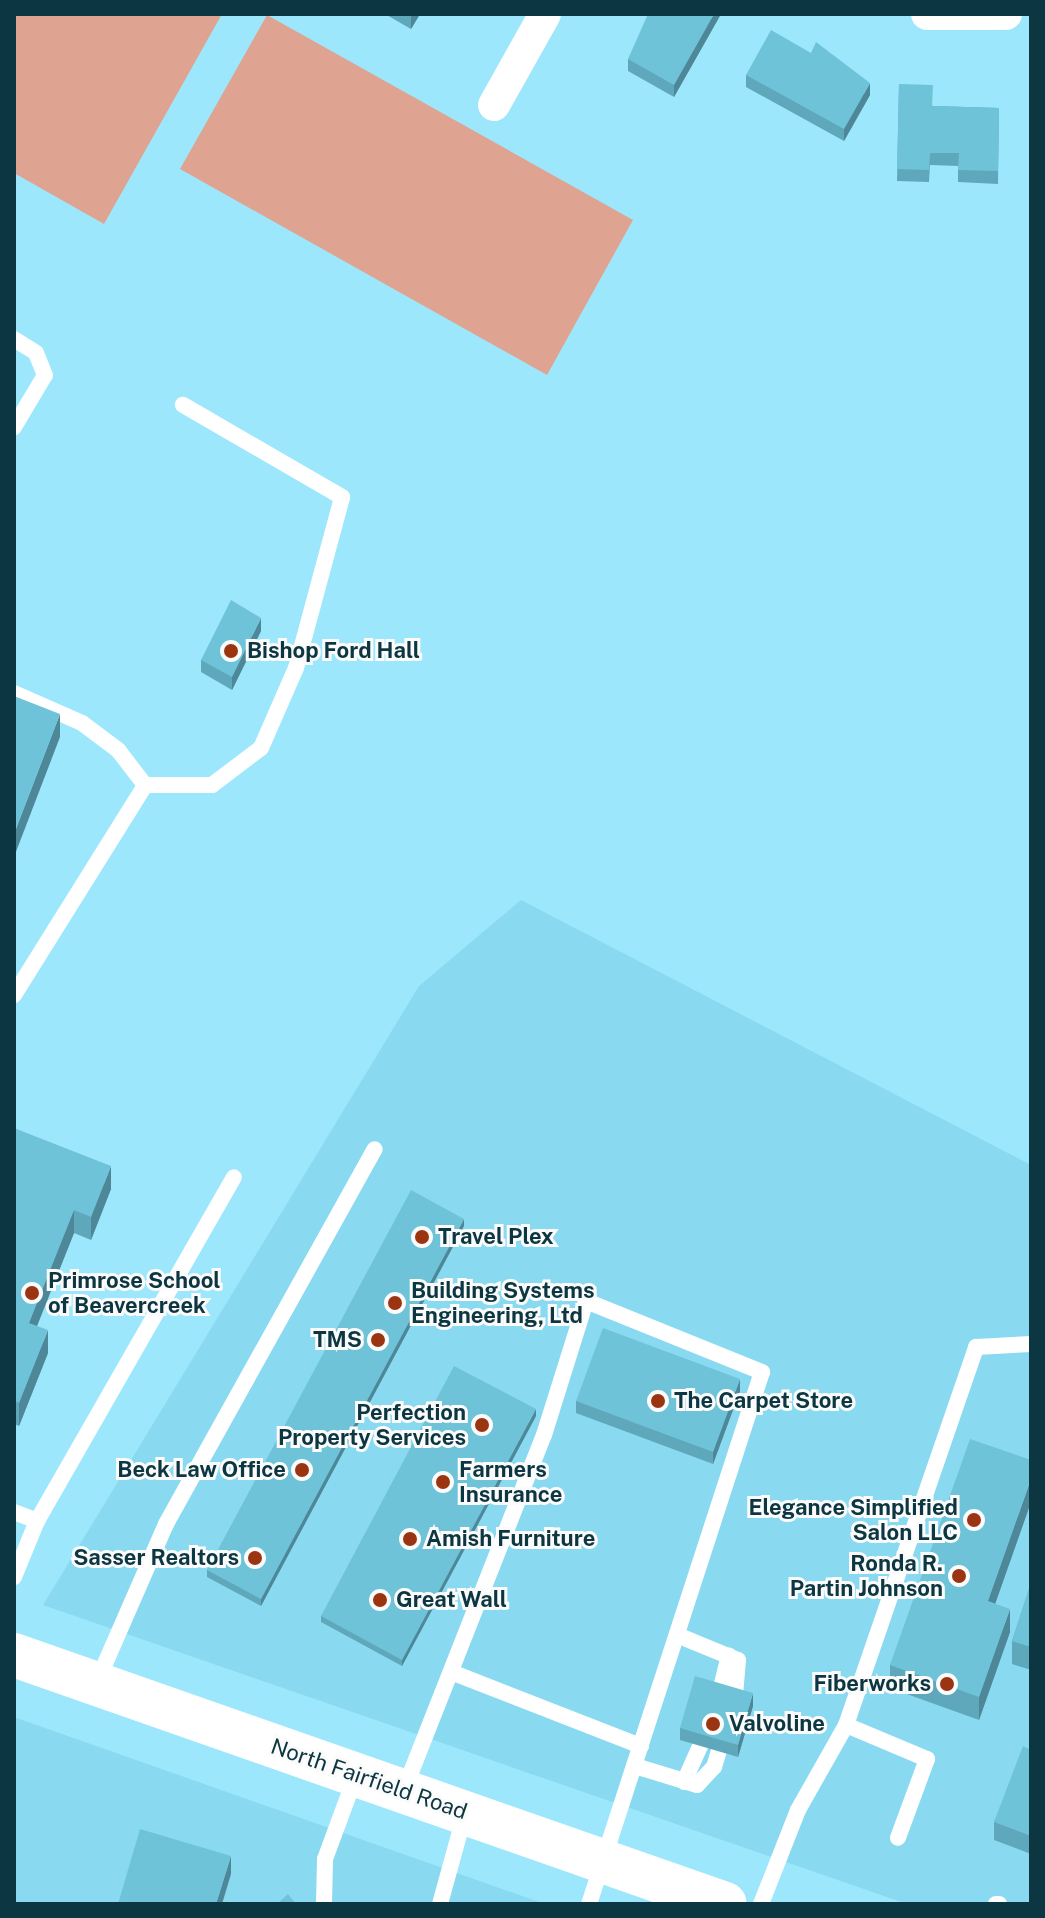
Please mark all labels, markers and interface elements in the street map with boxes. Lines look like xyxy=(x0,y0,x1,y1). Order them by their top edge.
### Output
place label: Bishop Ford Hall xyxy=(247,638,420,664)
marker: Bishop Ford Hall xyxy=(222,642,240,660)
place label: Travel Plex xyxy=(438,1224,554,1250)
marker: Travel Plex xyxy=(413,1228,431,1246)
place label: Primrose School of Beavercreek xyxy=(48,1267,221,1318)
place label: Building Systems Engineering, Ltd xyxy=(411,1277,594,1328)
marker: Primrose School of Beavercreek xyxy=(23,1284,41,1302)
marker: Building Systems Engineering, Ltd xyxy=(386,1294,404,1312)
place label: TMS xyxy=(313,1327,362,1353)
marker: TMS xyxy=(369,1331,387,1349)
place label: The Carpet Store xyxy=(674,1388,853,1414)
marker: The Carpet Store xyxy=(649,1392,667,1410)
place label: Perfection Property Services xyxy=(278,1399,466,1450)
marker: Perfection Property Services xyxy=(473,1416,491,1434)
place label: Farmers Insurance xyxy=(459,1456,562,1508)
place label: Beck Law Office xyxy=(117,1457,286,1483)
marker: Beck Law Office xyxy=(293,1461,311,1479)
marker: Farmers Insurance xyxy=(434,1473,452,1491)
place label: Elegance Simplified Salon LLC xyxy=(749,1494,958,1546)
marker: Elegance Simplified Salon LLC xyxy=(965,1511,983,1529)
place label: Amish Furniture xyxy=(426,1526,595,1552)
marker: Amish Furniture xyxy=(401,1530,419,1548)
place label: Sasser Realtors xyxy=(73,1545,239,1571)
marker: Sasser Realtors xyxy=(246,1549,264,1567)
place label: Ronda R. Partin Johnson xyxy=(790,1550,943,1602)
marker: Ronda R. Partin Johnson xyxy=(950,1567,968,1585)
place label: Great Wall xyxy=(396,1587,507,1613)
marker: Great Wall xyxy=(371,1591,389,1609)
place label: Fiberworks xyxy=(814,1671,931,1697)
marker: Fiberworks xyxy=(938,1675,956,1693)
place label: Valvoline xyxy=(729,1711,825,1737)
marker: Valvoline xyxy=(704,1715,722,1733)
street label: North Fairfield Road xyxy=(267,1733,471,1825)

